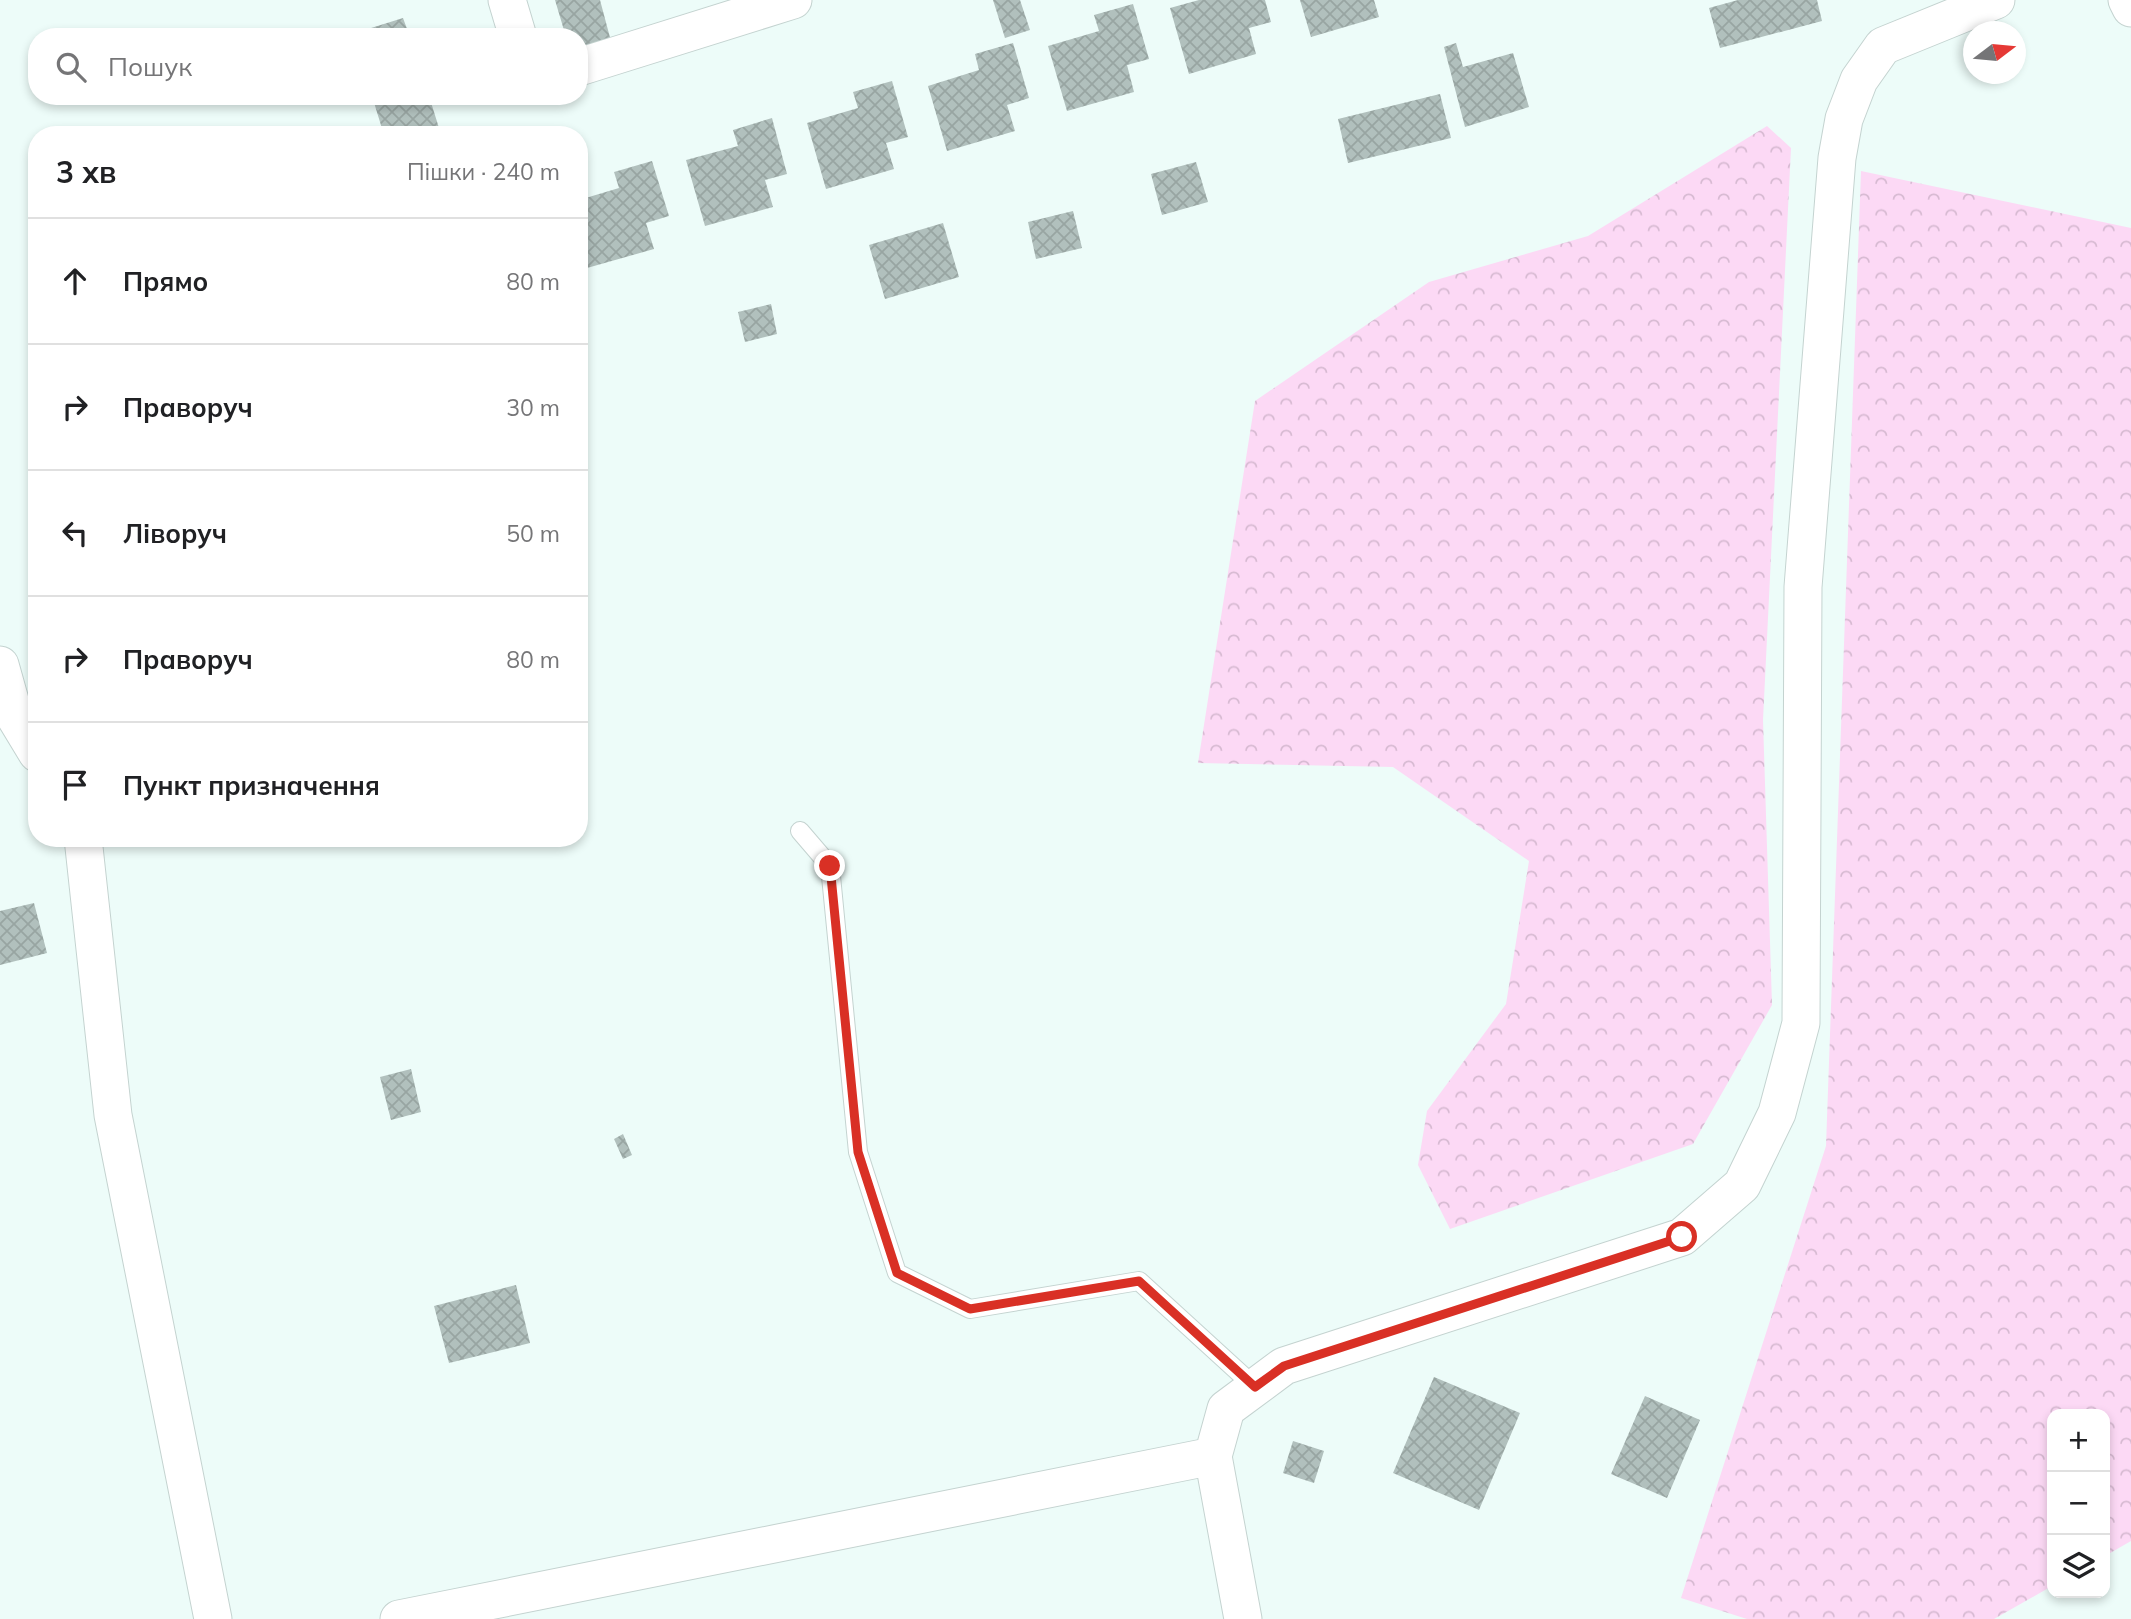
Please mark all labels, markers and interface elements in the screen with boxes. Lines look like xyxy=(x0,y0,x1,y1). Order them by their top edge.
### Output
north arrow xyxy=(1963,21,2026,84)
search box xyxy=(28,28,588,105)
icon: search xyxy=(52,48,90,86)
text: Пошук xyxy=(108,50,192,83)
text: 3 хв xyxy=(56,153,116,191)
text: Пішки · 240 m xyxy=(407,157,560,186)
icon: ahead xyxy=(56,262,94,300)
text: Прямо xyxy=(123,265,208,298)
text: 80 m xyxy=(506,267,560,296)
icon: right xyxy=(56,388,94,426)
text: Праворуч xyxy=(123,391,253,424)
text: 30 m xyxy=(506,393,560,422)
icon: left xyxy=(56,514,94,552)
text: Ліворуч xyxy=(123,517,227,550)
text: 50 m xyxy=(506,519,560,548)
icon: right xyxy=(56,640,94,678)
text: Праворуч xyxy=(123,643,253,676)
text: 80 m xyxy=(506,645,560,674)
icon: arrive xyxy=(56,766,94,804)
text: Пункт призначення xyxy=(123,769,380,802)
route end xyxy=(814,850,845,881)
route start xyxy=(1666,1221,1697,1252)
map controls xyxy=(2047,1409,2110,1598)
button: + xyxy=(2047,1409,2110,1472)
button: − xyxy=(2047,1472,2110,1535)
button: layers xyxy=(2047,1535,2110,1598)

